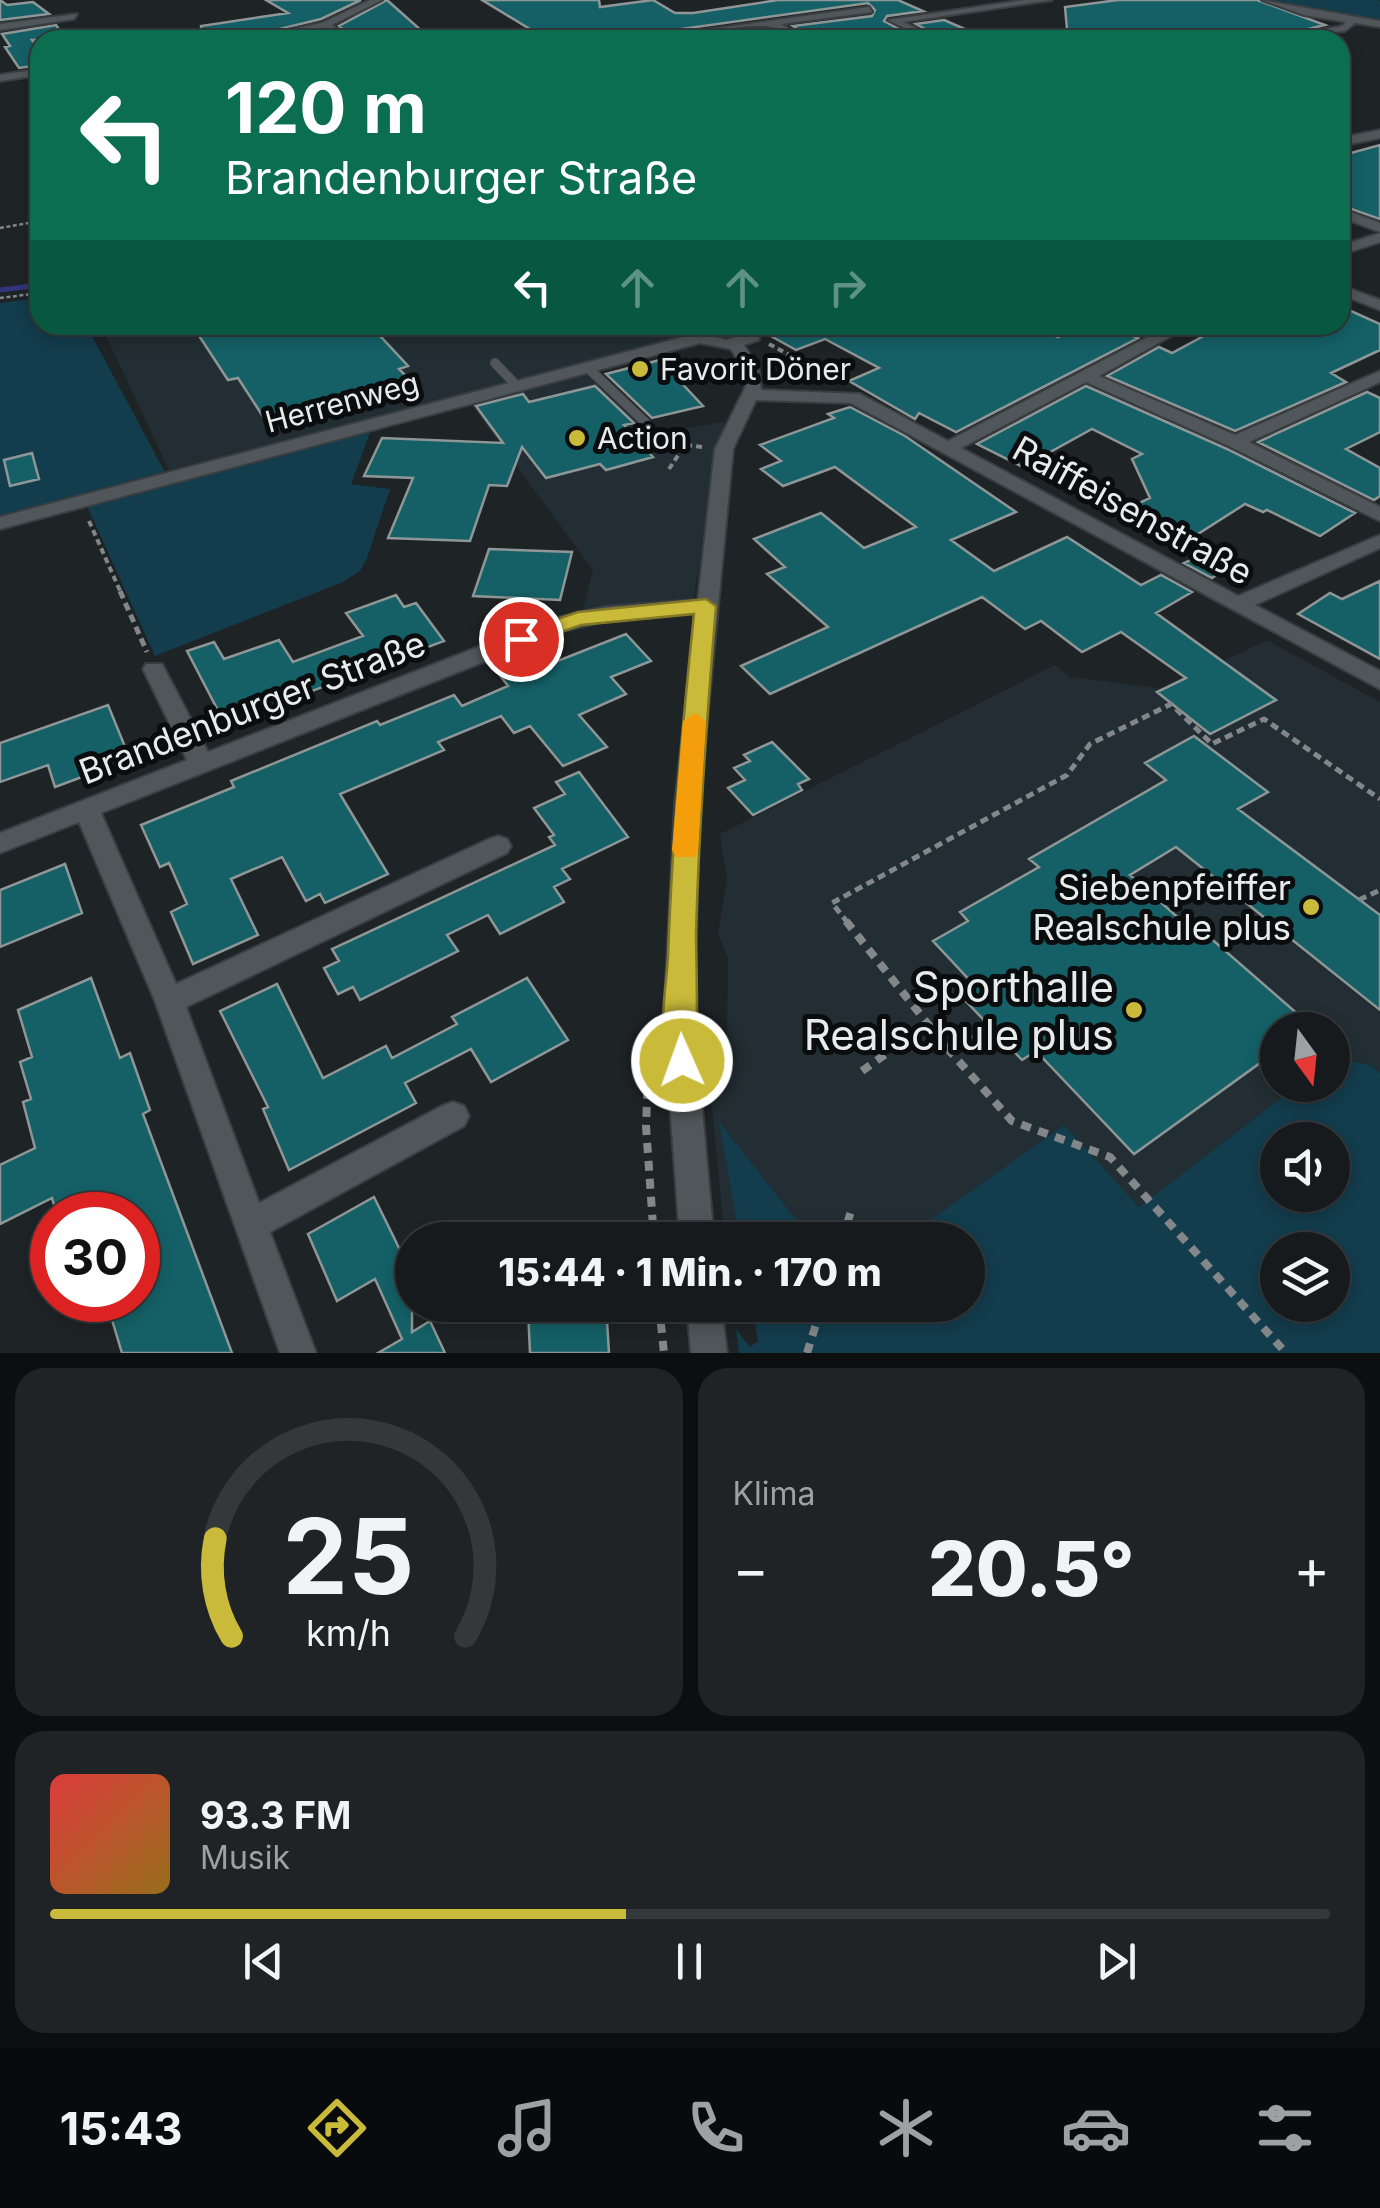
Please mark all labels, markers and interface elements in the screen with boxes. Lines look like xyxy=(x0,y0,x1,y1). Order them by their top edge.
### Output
text: 120 m xyxy=(225,65,427,150)
icon: left xyxy=(60,70,190,200)
text: Brandenburger Straße xyxy=(225,150,697,205)
icon: left xyxy=(505,260,560,315)
icon: ahead xyxy=(610,260,665,315)
icon: ahead xyxy=(715,260,770,315)
icon: right xyxy=(820,260,875,315)
place label: Favorit Döner xyxy=(660,351,851,387)
marker: Favorit Döner xyxy=(629,358,651,380)
street label: Herrenweg xyxy=(261,364,423,440)
place label: Action xyxy=(597,420,688,456)
marker: Action xyxy=(566,427,588,449)
street label: Raiffeisenstraße xyxy=(1006,427,1260,593)
pin xyxy=(479,597,564,682)
icon: arrive xyxy=(494,612,549,667)
street label: Brandenburger Straße xyxy=(73,622,431,792)
place label: Siebenpfeiffer Realschule plus xyxy=(1032,866,1291,948)
marker: Siebenpfeiffer Realschule plus xyxy=(1300,896,1322,918)
place label: Sporthalle Realschule plus xyxy=(804,961,1114,1060)
marker: Sporthalle Realschule plus xyxy=(1123,999,1145,1021)
position arrow xyxy=(630,1009,734,1113)
north arrow xyxy=(1260,1012,1350,1102)
map controls xyxy=(1260,1012,1350,1322)
button: sound xyxy=(1260,1122,1350,1212)
speed limit sign: 30 xyxy=(30,1192,160,1322)
button: layers xyxy=(1260,1232,1350,1322)
text: 15:44 · 1 Min. · 170 m xyxy=(498,1249,882,1295)
text: Klima xyxy=(733,1474,816,1513)
text: 25 xyxy=(283,1493,415,1619)
text: 20.5° xyxy=(928,1523,1135,1614)
text: − xyxy=(733,1536,769,1602)
text: + xyxy=(1294,1536,1330,1602)
text: km/h xyxy=(306,1611,391,1655)
text: 93.3 FM xyxy=(200,1792,351,1838)
text: Musik xyxy=(200,1838,290,1877)
icon: previous xyxy=(236,1934,291,1989)
icon: pause xyxy=(662,1934,717,1989)
icon: next xyxy=(1089,1934,1144,1989)
icon: directions xyxy=(302,2093,372,2163)
icon: music xyxy=(492,2093,562,2163)
icon: phone xyxy=(681,2093,751,2163)
icon: climate xyxy=(871,2093,941,2163)
icon: car xyxy=(1061,2093,1131,2163)
icon: filters xyxy=(1250,2093,1320,2163)
text: 15:43 xyxy=(60,2101,182,2156)

